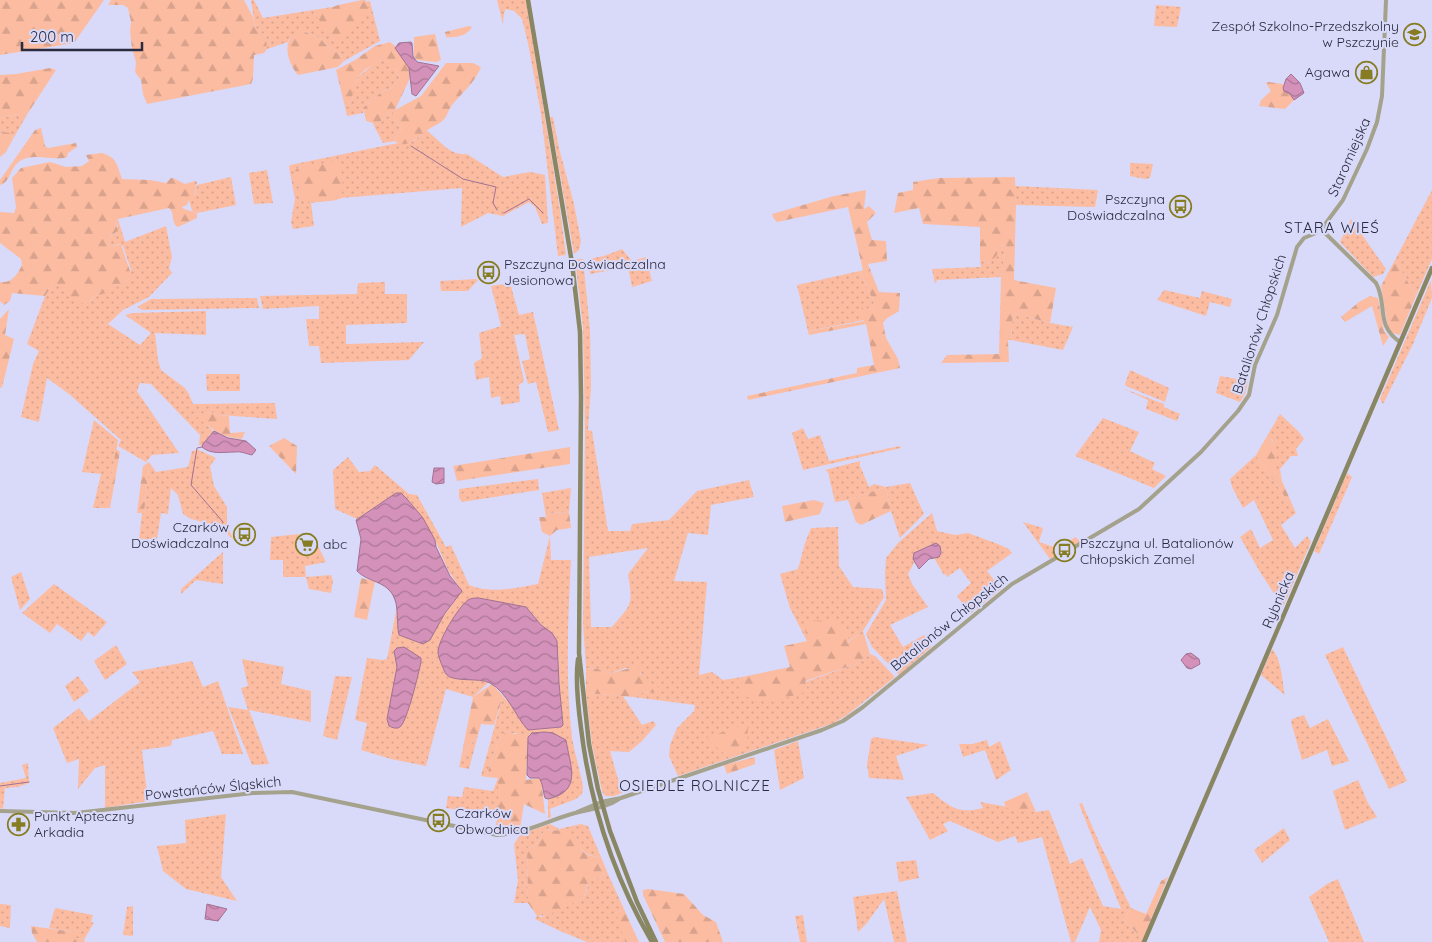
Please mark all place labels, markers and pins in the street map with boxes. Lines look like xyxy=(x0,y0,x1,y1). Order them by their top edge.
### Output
place label: Zespół Szkolno-Przedszkolny w Pszczynie xyxy=(1211,17,1399,51)
school or university icon: Zespół Szkolno-Przedszkolny w Pszczynie xyxy=(1403,22,1427,46)
shop icon: Agawa xyxy=(1354,60,1378,84)
place label: Agawa xyxy=(1305,63,1350,81)
place label: Pszczyna Doświadczalna xyxy=(1067,190,1165,224)
bus stop icon: Pszczyna Doświadczalna xyxy=(1169,195,1193,219)
place label: Pszczyna Doświadczalna Jesionowa xyxy=(504,255,666,289)
bus stop icon: Pszczyna Doświadczalna Jesionowa xyxy=(476,260,500,284)
place label: Czarków Doświadczalna xyxy=(131,518,229,552)
bus stop icon: Czarków Doświadczalna xyxy=(233,523,257,547)
supermarket icon: abc xyxy=(295,532,319,556)
place label: Pszczyna ul. Batalionów Chłopskich Zamel xyxy=(1080,534,1234,568)
place label: abc xyxy=(323,535,347,553)
bus stop icon: Pszczyna ul. Batalionów Chłopskich Zamel xyxy=(1052,539,1076,563)
place label: Czarków Obwodnica xyxy=(455,804,529,838)
place label: Punkt Apteczny Arkadia xyxy=(34,807,134,841)
bus stop icon: Czarków Obwodnica xyxy=(427,809,451,833)
pharmacy icon: Punkt Apteczny Arkadia xyxy=(6,812,30,836)

